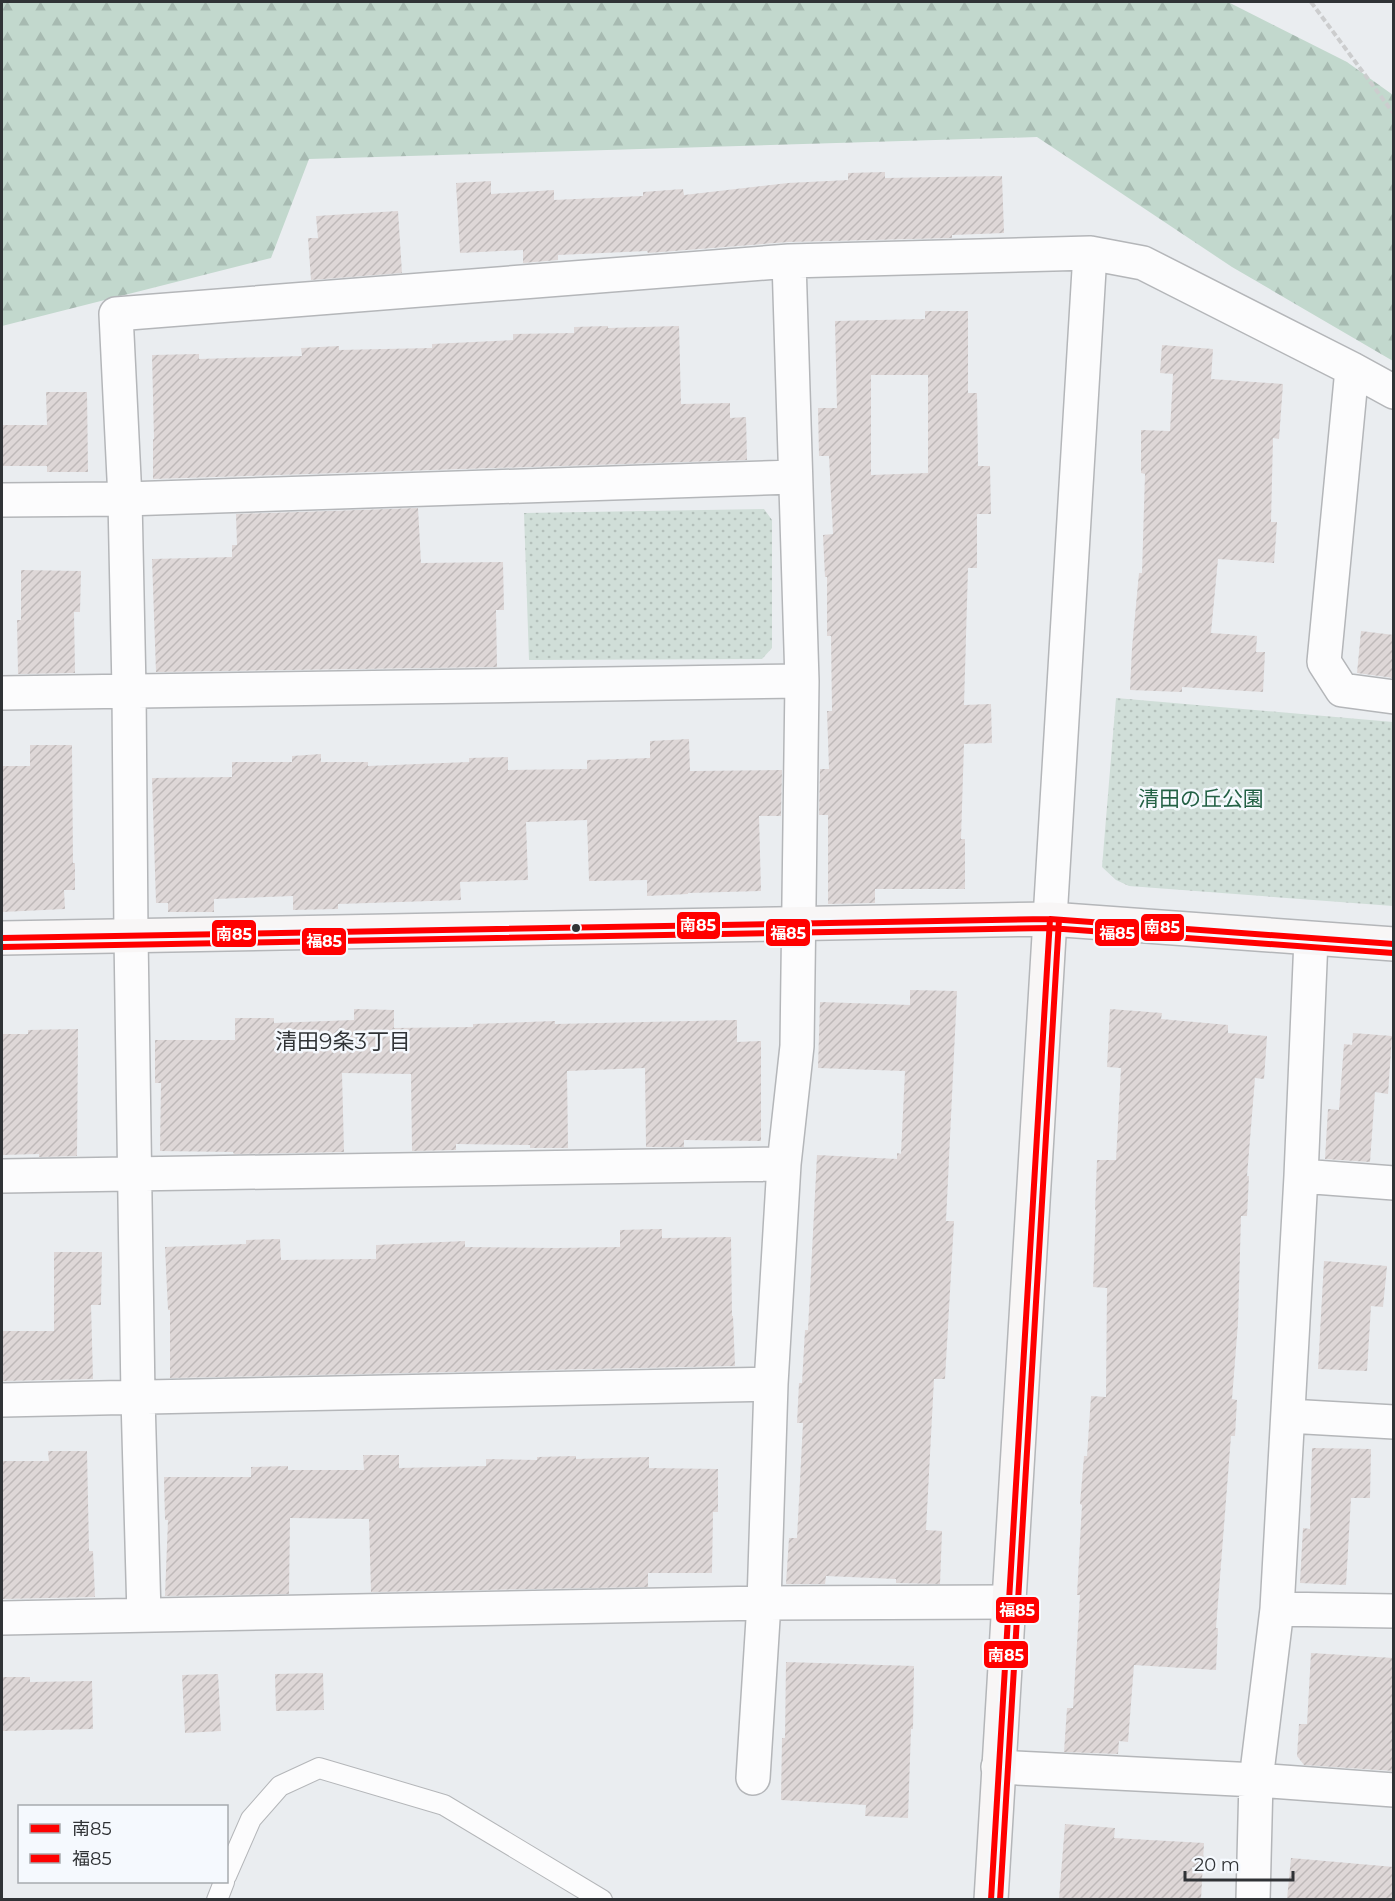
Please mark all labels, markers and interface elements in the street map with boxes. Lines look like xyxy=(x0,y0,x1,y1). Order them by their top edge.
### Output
park label: 清田の丘公園 xyxy=(1138,786,1264,811)
line badge: 南85 xyxy=(676,911,721,940)
line badge: 南85 xyxy=(1140,913,1185,942)
text: 南85 xyxy=(680,916,717,935)
line badge: 福85 xyxy=(765,918,811,947)
line badge: 福85 xyxy=(1094,918,1140,947)
text: 南85 xyxy=(1144,918,1181,937)
line badge: 南85 xyxy=(211,919,257,948)
unlabelled marker xyxy=(570,922,582,934)
text: 福85 xyxy=(770,924,807,943)
text: 福85 xyxy=(1099,924,1136,943)
text: 南85 xyxy=(216,925,253,944)
line badge: 福85 xyxy=(301,927,347,956)
text: 福85 xyxy=(306,932,343,951)
district label: 清田9条3丁目 xyxy=(275,1028,411,1055)
line badge: 福85 xyxy=(995,1596,1040,1624)
text: 福85 xyxy=(999,1601,1036,1620)
line badge: 南85 xyxy=(983,1640,1029,1669)
text: 南85 xyxy=(988,1646,1025,1665)
legend xyxy=(18,1805,228,1883)
text: 南85 xyxy=(72,1818,112,1840)
scale bar xyxy=(1185,1844,1293,1882)
text: 福85 xyxy=(72,1848,112,1870)
text: 20 m xyxy=(1194,1854,1240,1876)

